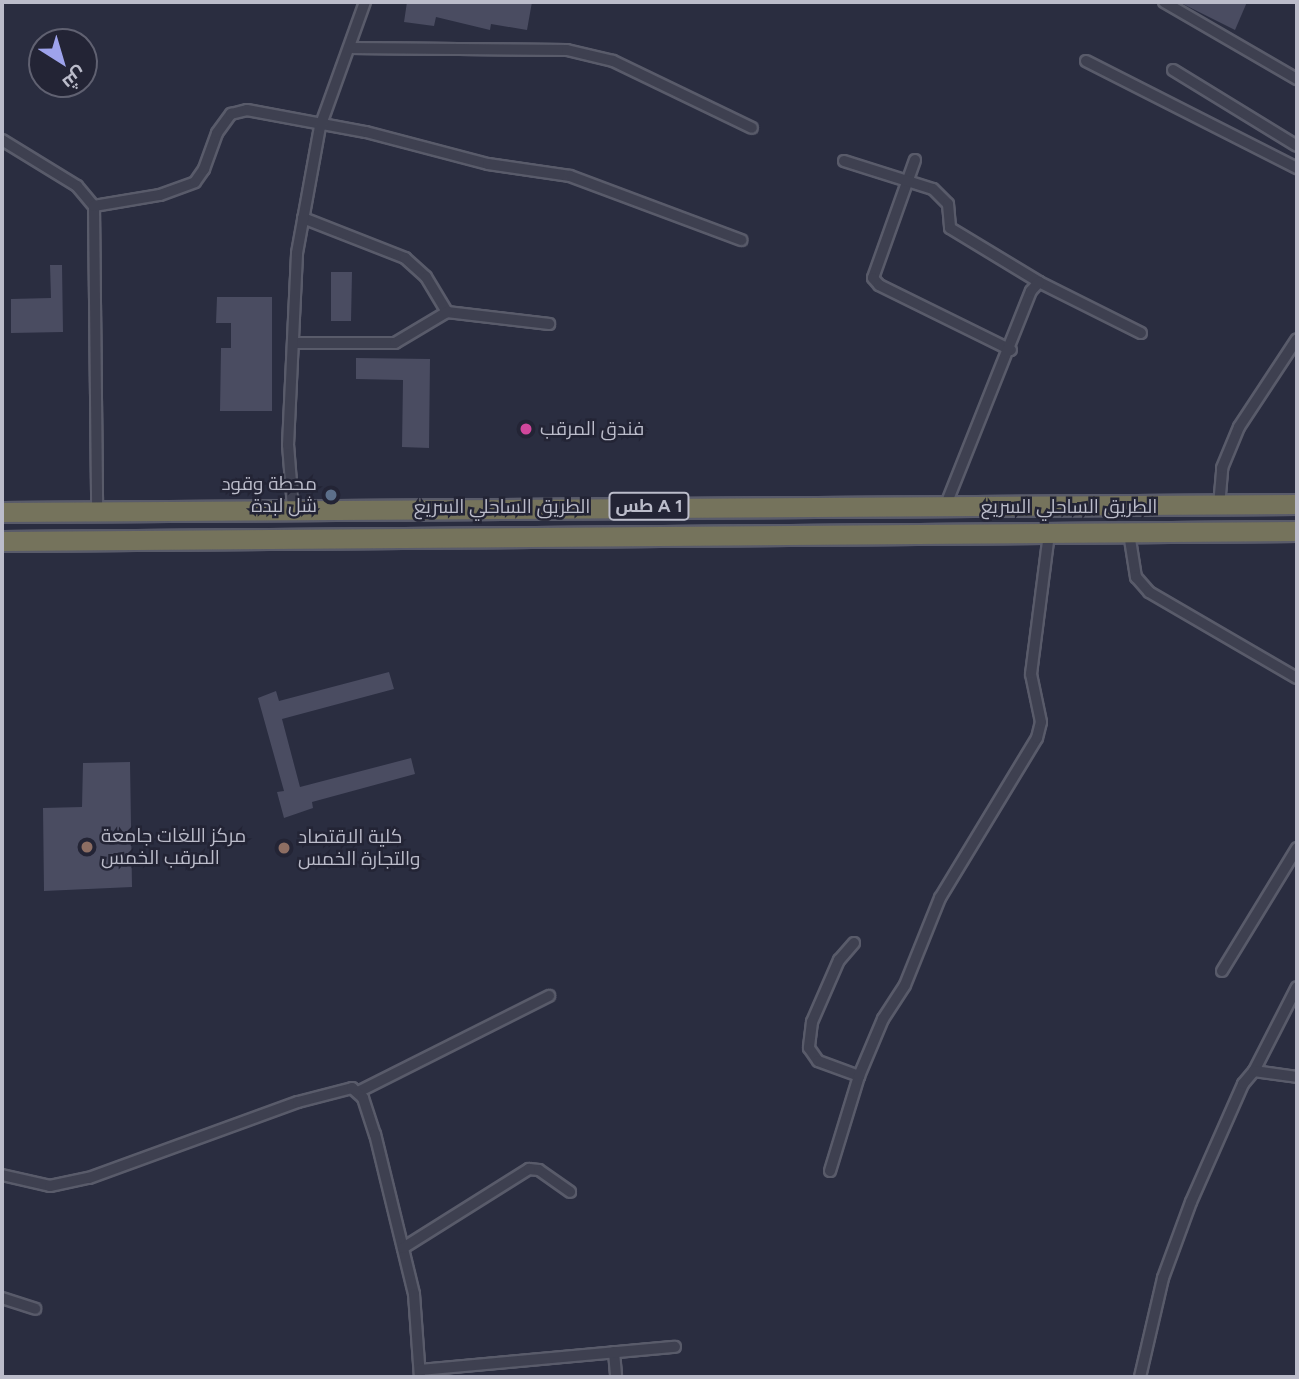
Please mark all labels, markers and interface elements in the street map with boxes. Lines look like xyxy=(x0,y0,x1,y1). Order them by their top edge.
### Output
north arrow xyxy=(28,28,98,98)
text: ش xyxy=(58,62,91,95)
place label: فندق المرقب xyxy=(540,418,644,440)
marker: فندق المرقب xyxy=(518,421,534,437)
place label: محطة وقود شل لبدة xyxy=(221,473,317,517)
marker: محطة وقود شل لبدة xyxy=(323,487,339,503)
road number: طس A 1 xyxy=(607,492,691,520)
street label: الطريق الساحلي السريع xyxy=(414,496,590,518)
street label: الطريق الساحلي السريع xyxy=(981,496,1157,518)
place label: مركز اللغات جامعة المرقب الخمس xyxy=(101,825,246,869)
place label: كلية الاقتصاد والتجارة الخمس xyxy=(298,826,420,870)
marker: مركز اللغات جامعة المرقب الخمس xyxy=(79,839,95,855)
marker: كلية الاقتصاد والتجارة الخمس xyxy=(276,840,292,856)

